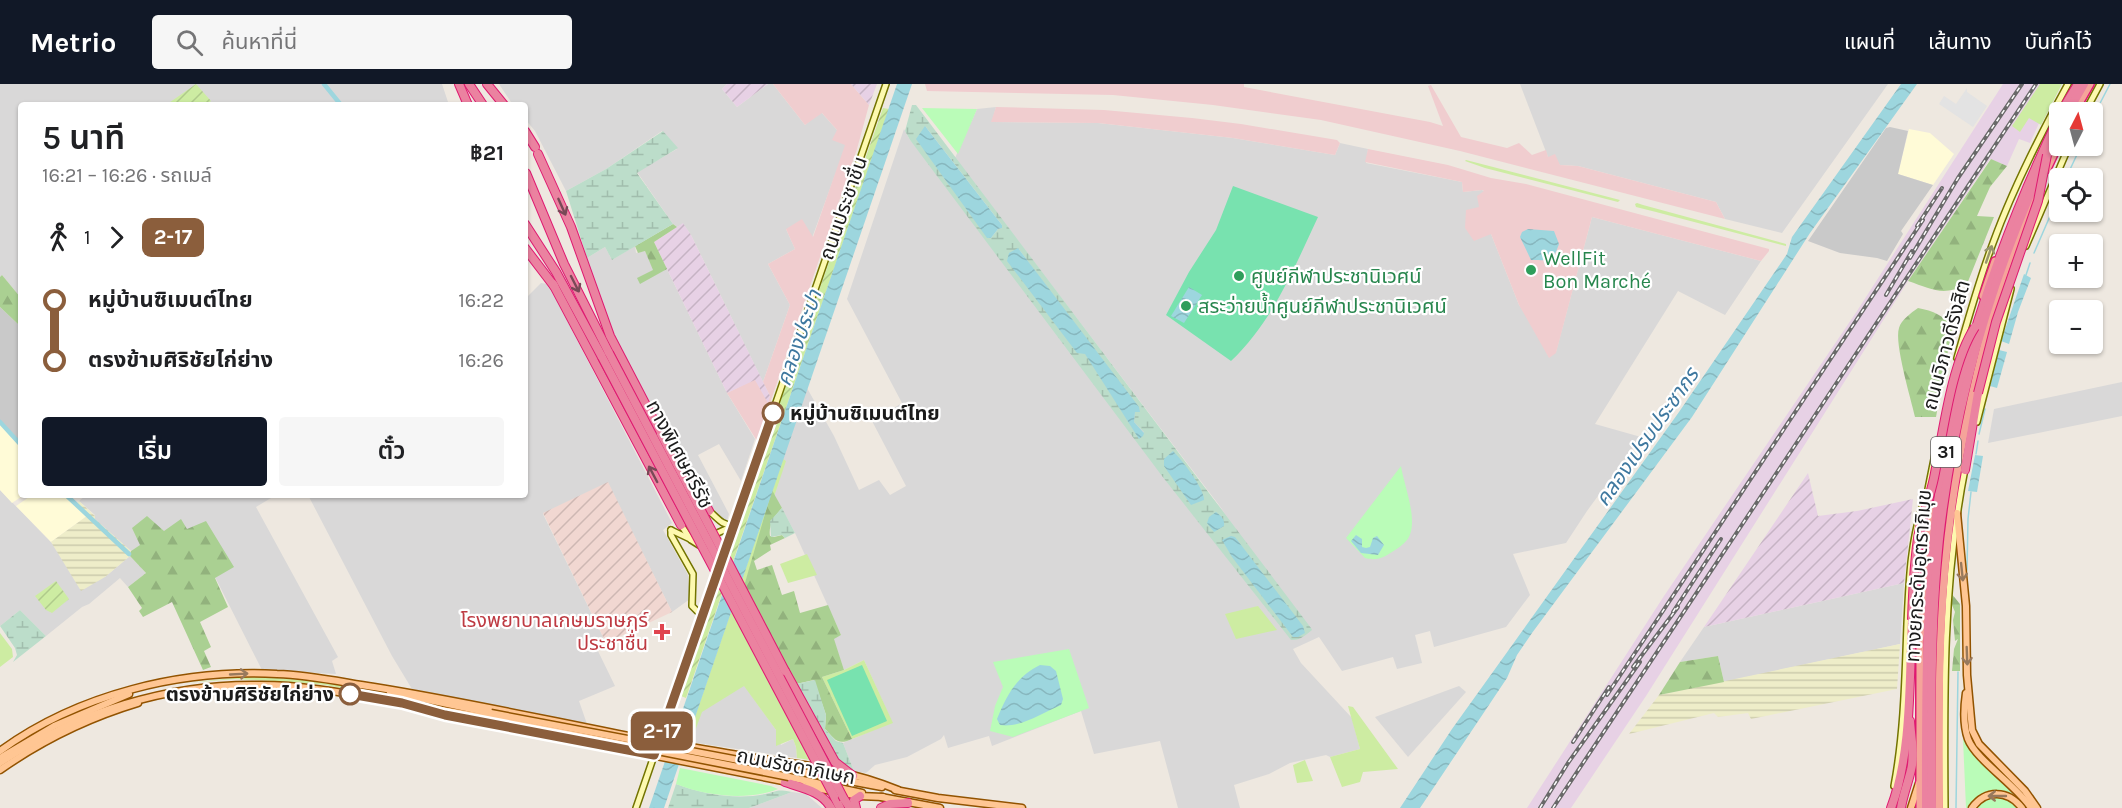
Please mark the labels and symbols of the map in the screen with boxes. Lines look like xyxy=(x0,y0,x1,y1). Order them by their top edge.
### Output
north arrow xyxy=(2049,102,2103,156)
street label: ถนนประชาชื่น xyxy=(812,153,872,263)
one-way arrow xyxy=(557,197,568,216)
one-way arrow xyxy=(1984,245,1995,264)
place label: WellFit Bon Marché xyxy=(1543,247,1651,293)
marker: WellFit Bon Marché xyxy=(1524,263,1538,277)
place label: ศูนย์กีฬาประชานิเวศน์ xyxy=(1251,265,1422,289)
marker: ศูนย์กีฬาประชานิเวศน์ xyxy=(1232,269,1246,283)
one-way arrow xyxy=(569,275,581,293)
street label: ถนนวิภาวดีรังสิต xyxy=(1918,278,1975,413)
water label: คลองประปา xyxy=(771,286,827,389)
place label: สระว่ายน้ำศูนย์กีฬาประชานิเวศน์ xyxy=(1198,292,1447,319)
marker: สระว่ายน้ำศูนย์กีฬาประชานิเวศน์ xyxy=(1179,299,1193,313)
water label: คลองเปรมประชากร xyxy=(1590,362,1705,511)
street label: ทางพิเศษศรีรัช xyxy=(641,396,718,512)
marker: หมู่บ้านซิเมนต์ไทย xyxy=(762,402,784,424)
place label: หมู่บ้านซิเมนต์ไทย xyxy=(790,402,940,425)
road number: 31 xyxy=(1931,437,1961,467)
one-way arrow xyxy=(647,465,659,483)
street label: ทางยกระดับอุตราภิมุข xyxy=(1901,489,1936,663)
one-way arrow xyxy=(1957,561,1968,581)
place label: โรงพยาบาลเกษมราษฎร์ ประชาชื่น xyxy=(461,609,649,655)
marker: โรงพยาบาลเกษมราษฎร์ ประชาชื่น xyxy=(653,623,671,641)
one-way arrow xyxy=(1961,646,1972,666)
one-way arrow xyxy=(229,668,249,679)
place label: ตรงข้ามศิริชัยไก่ย่าง xyxy=(166,683,334,706)
marker: ตรงข้ามศิริชัยไก่ย่าง xyxy=(339,683,361,705)
line badge: 2-17 xyxy=(620,712,704,750)
street label: ถนนรัชดาภิเษก xyxy=(735,744,857,789)
one-way arrow xyxy=(1988,790,2007,802)

